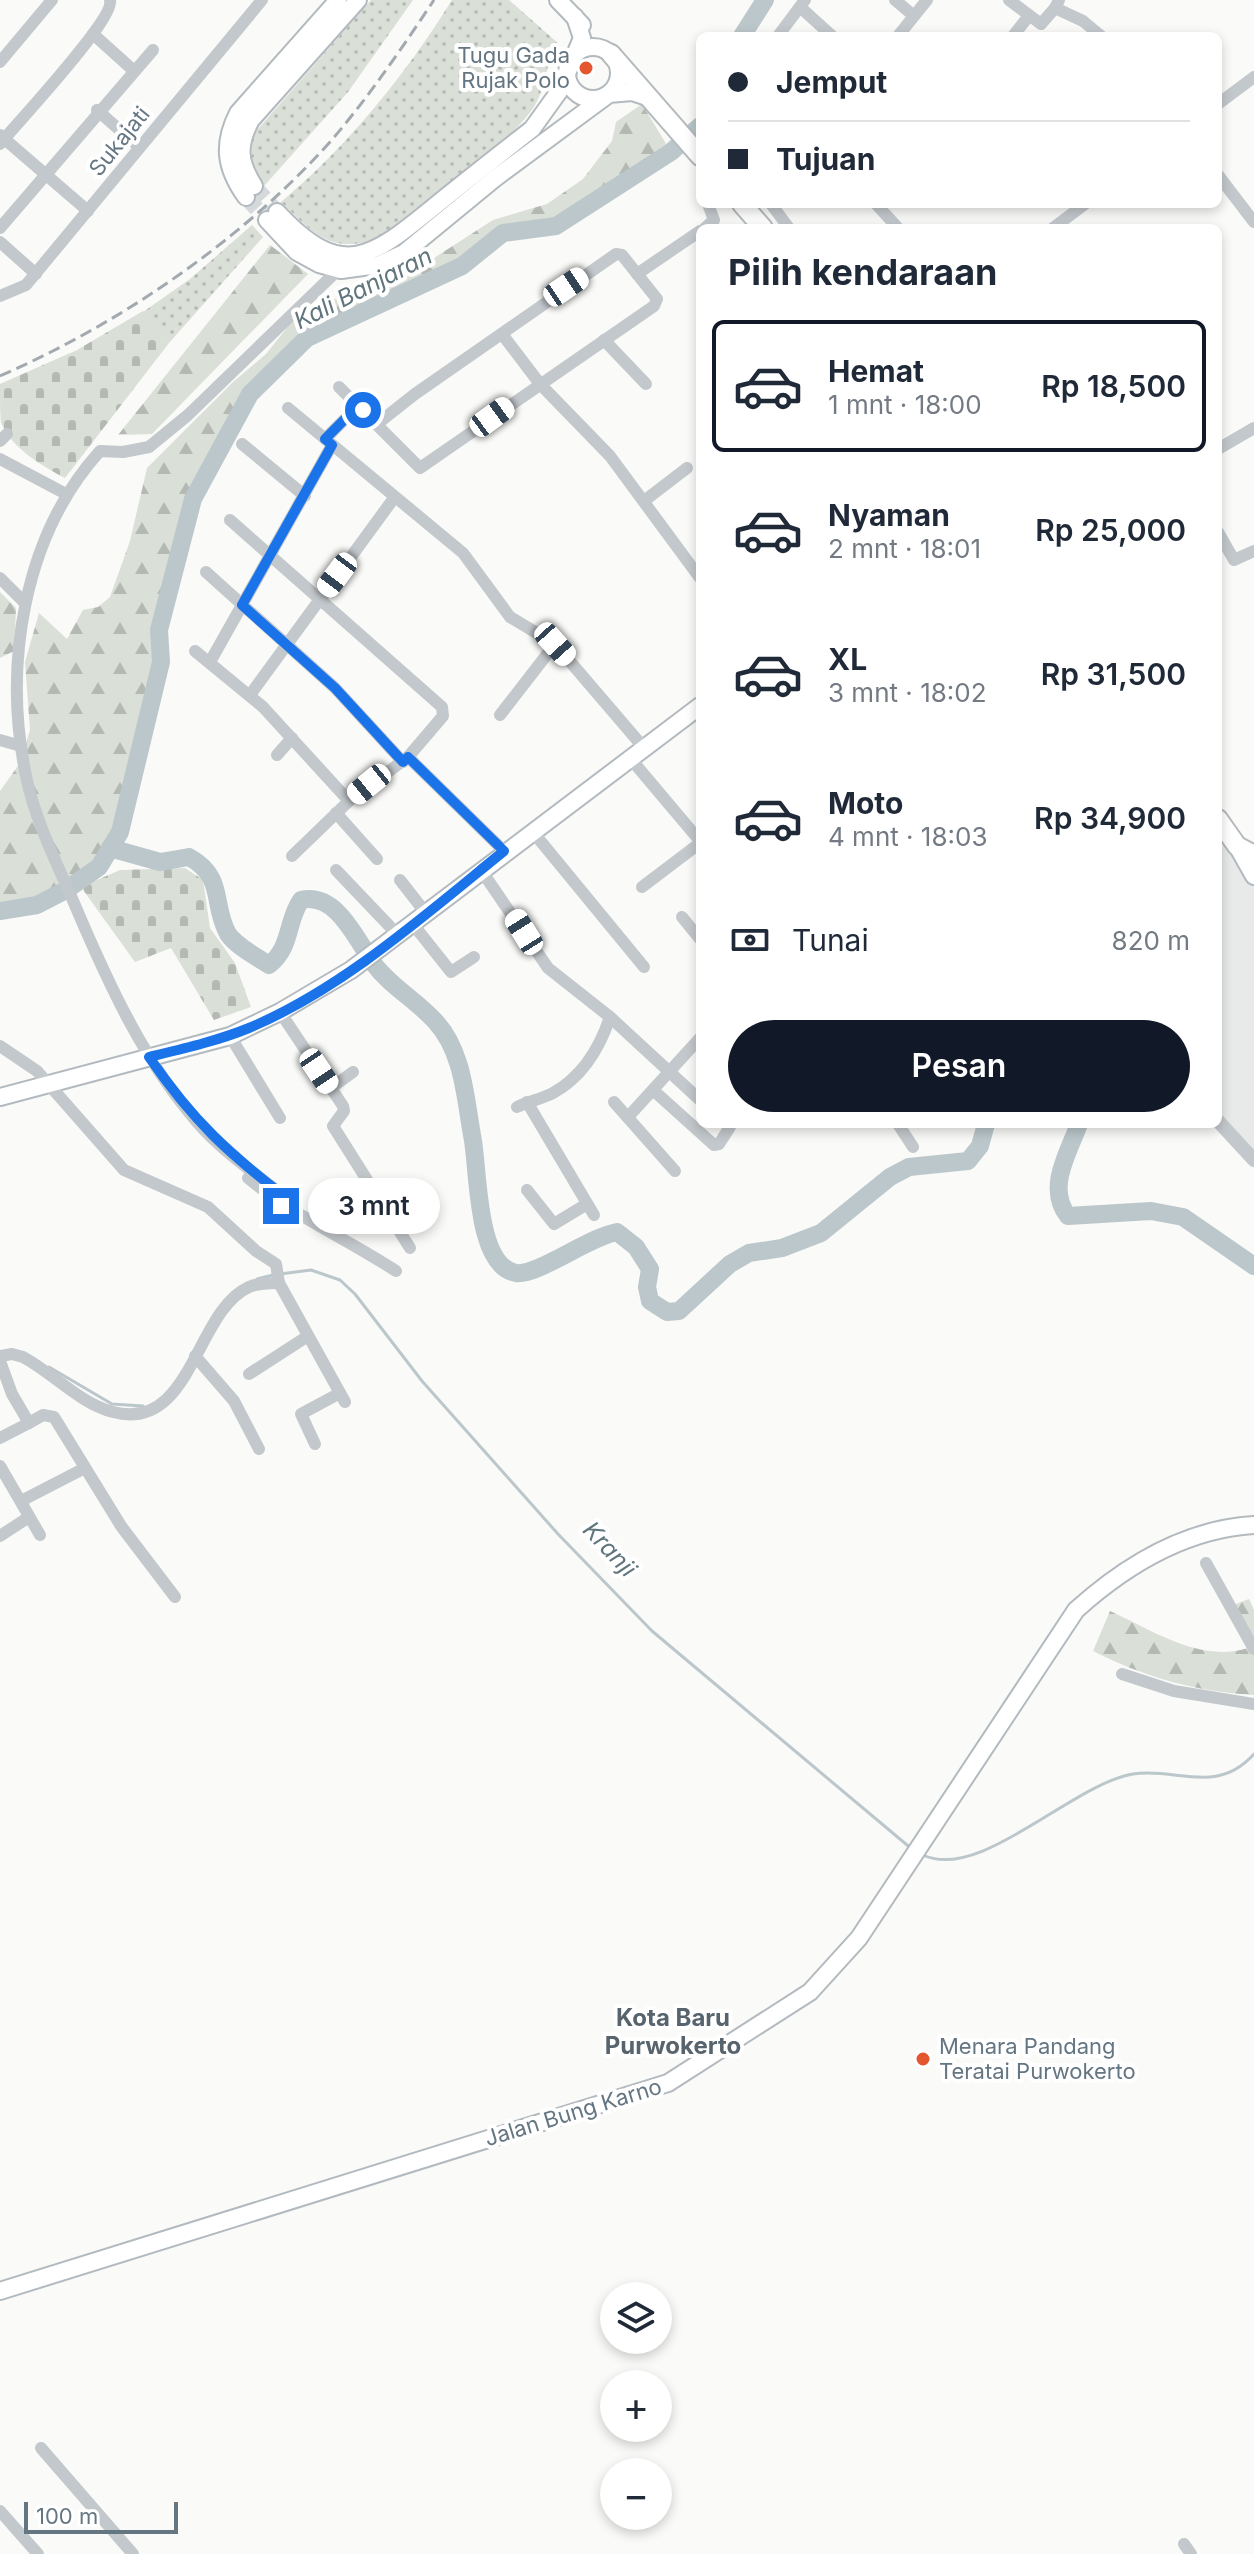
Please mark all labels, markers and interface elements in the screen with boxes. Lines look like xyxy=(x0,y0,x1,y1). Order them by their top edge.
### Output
place label: Tugu Gada Rujak Polo xyxy=(457,42,570,93)
marker: Tugu Gada Rujak Polo xyxy=(577,59,595,77)
text: Jemput xyxy=(776,64,887,100)
street label: Sukajati xyxy=(83,101,155,181)
text: Tujuan xyxy=(776,141,875,177)
water label: Kali Banjaran xyxy=(289,241,437,335)
text: Pilih kendaraan xyxy=(728,250,997,294)
car xyxy=(539,264,593,310)
icon: car xyxy=(732,350,804,422)
text: Hemat xyxy=(828,353,924,389)
text: Rp 18,500 xyxy=(1041,368,1186,404)
text: 1 mnt · 18:00 xyxy=(828,389,982,420)
route start xyxy=(345,392,381,428)
car xyxy=(466,393,518,441)
icon: car xyxy=(732,494,804,566)
text: Nyaman xyxy=(828,497,950,533)
text: Rp 25,000 xyxy=(1035,512,1186,548)
text: 2 mnt · 18:01 xyxy=(828,533,981,564)
car xyxy=(313,549,361,601)
car xyxy=(530,618,580,670)
icon: car xyxy=(732,638,804,710)
text: XL xyxy=(828,641,867,677)
text: Rp 31,500 xyxy=(1041,656,1186,692)
text: 3 mnt · 18:02 xyxy=(828,677,987,708)
car xyxy=(343,760,395,808)
icon: car xyxy=(732,782,804,854)
text: Moto xyxy=(828,785,903,821)
text: Rp 34,900 xyxy=(1034,800,1186,836)
text: 4 mnt · 18:03 xyxy=(828,821,987,852)
car xyxy=(501,905,547,959)
icon: cash xyxy=(728,918,772,962)
text: Tunai xyxy=(792,922,869,958)
text: 820 m xyxy=(1112,925,1190,956)
button: Pesan xyxy=(728,1020,1190,1112)
car xyxy=(296,1044,342,1098)
callout: 3 mnt xyxy=(309,1178,441,1234)
route end xyxy=(263,1188,299,1224)
text: 3 mnt xyxy=(338,1190,410,1221)
water label: Kranji xyxy=(577,1515,644,1584)
district label: Kota Baru Purwokerto xyxy=(605,2003,741,2060)
place label: Menara Pandang Teratai Purwokerto xyxy=(939,2033,1136,2084)
marker: Menara Pandang Teratai Purwokerto xyxy=(914,2050,932,2068)
street label: Jalan Bung Karno xyxy=(481,2073,665,2151)
map controls xyxy=(600,2282,672,2530)
button: layers xyxy=(600,2282,672,2354)
button: + xyxy=(600,2370,672,2442)
button: − xyxy=(600,2458,672,2530)
scale bar xyxy=(24,2498,178,2534)
text: 100 m xyxy=(36,2503,98,2529)

